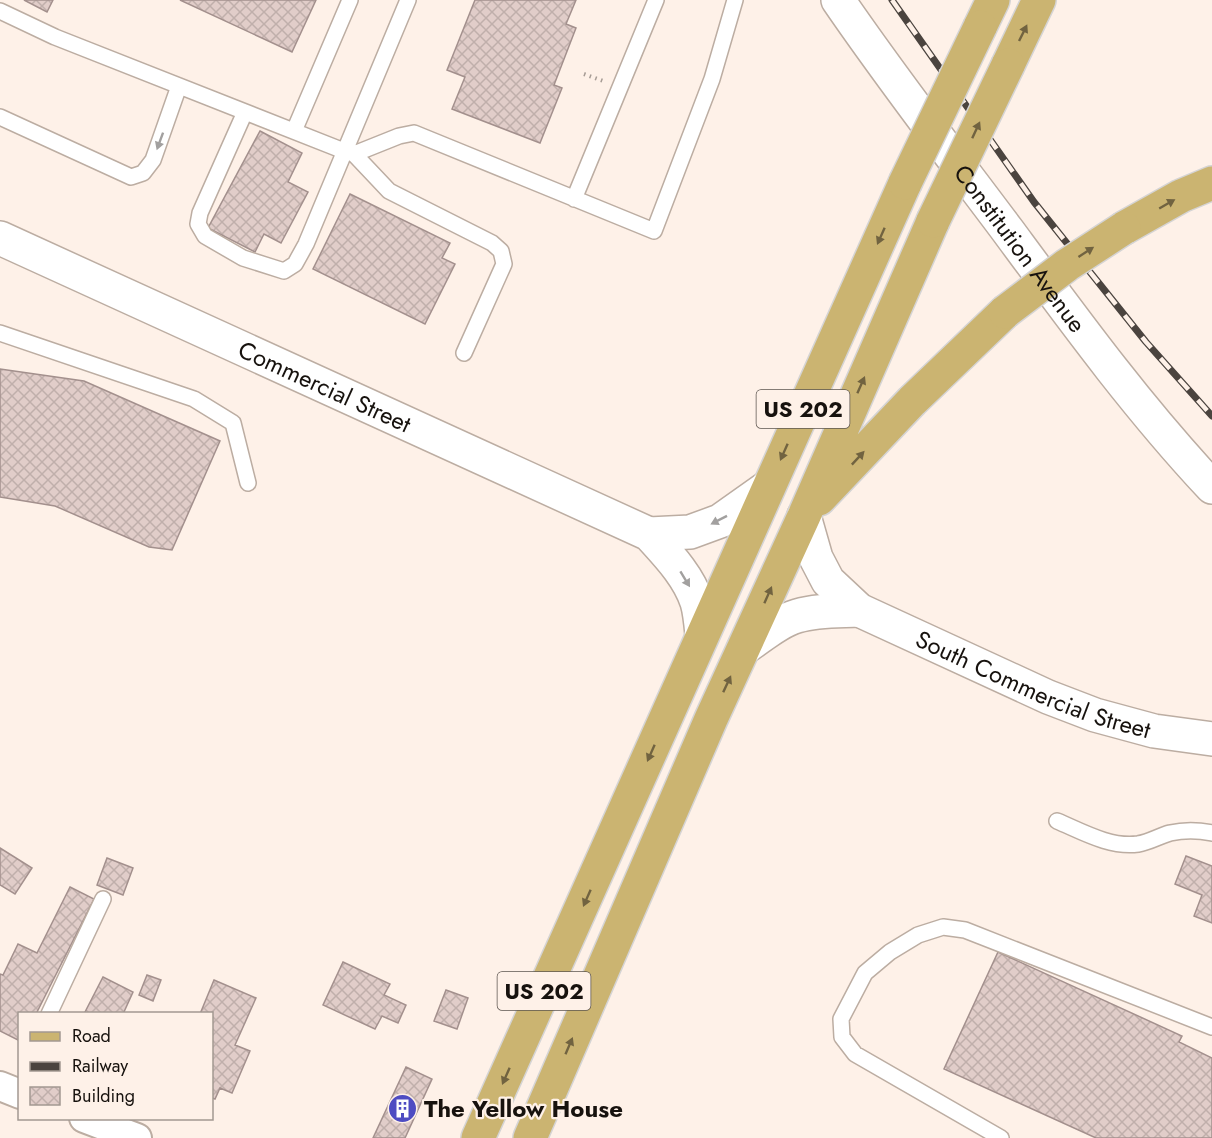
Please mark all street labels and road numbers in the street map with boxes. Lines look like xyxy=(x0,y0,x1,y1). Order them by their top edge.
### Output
street label: Constitution Avenue xyxy=(946,157,1095,340)
street label: Commercial Street xyxy=(233,332,417,441)
road number: US 202 xyxy=(756,390,850,428)
street label: South Commercial Street xyxy=(910,621,1155,747)
road number: US 202 xyxy=(498,972,590,1010)

